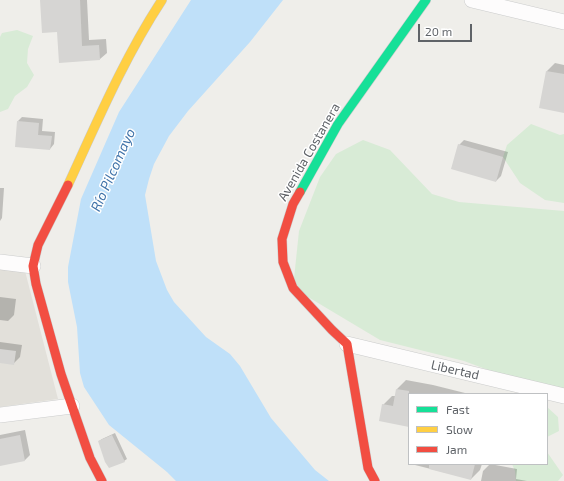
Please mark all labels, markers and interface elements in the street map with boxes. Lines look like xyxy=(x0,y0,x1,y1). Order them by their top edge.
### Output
scale bar xyxy=(420,16,474,42)
text: 20 m xyxy=(425,24,452,38)
street label: Avenida Costanera xyxy=(275,100,343,204)
water label: Río Pilcomayo xyxy=(87,126,139,214)
street label: Libertad xyxy=(429,357,481,383)
legend xyxy=(408,393,548,465)
text: Fast xyxy=(446,402,469,416)
text: Slow xyxy=(446,422,473,436)
text: Jam xyxy=(446,442,467,456)

